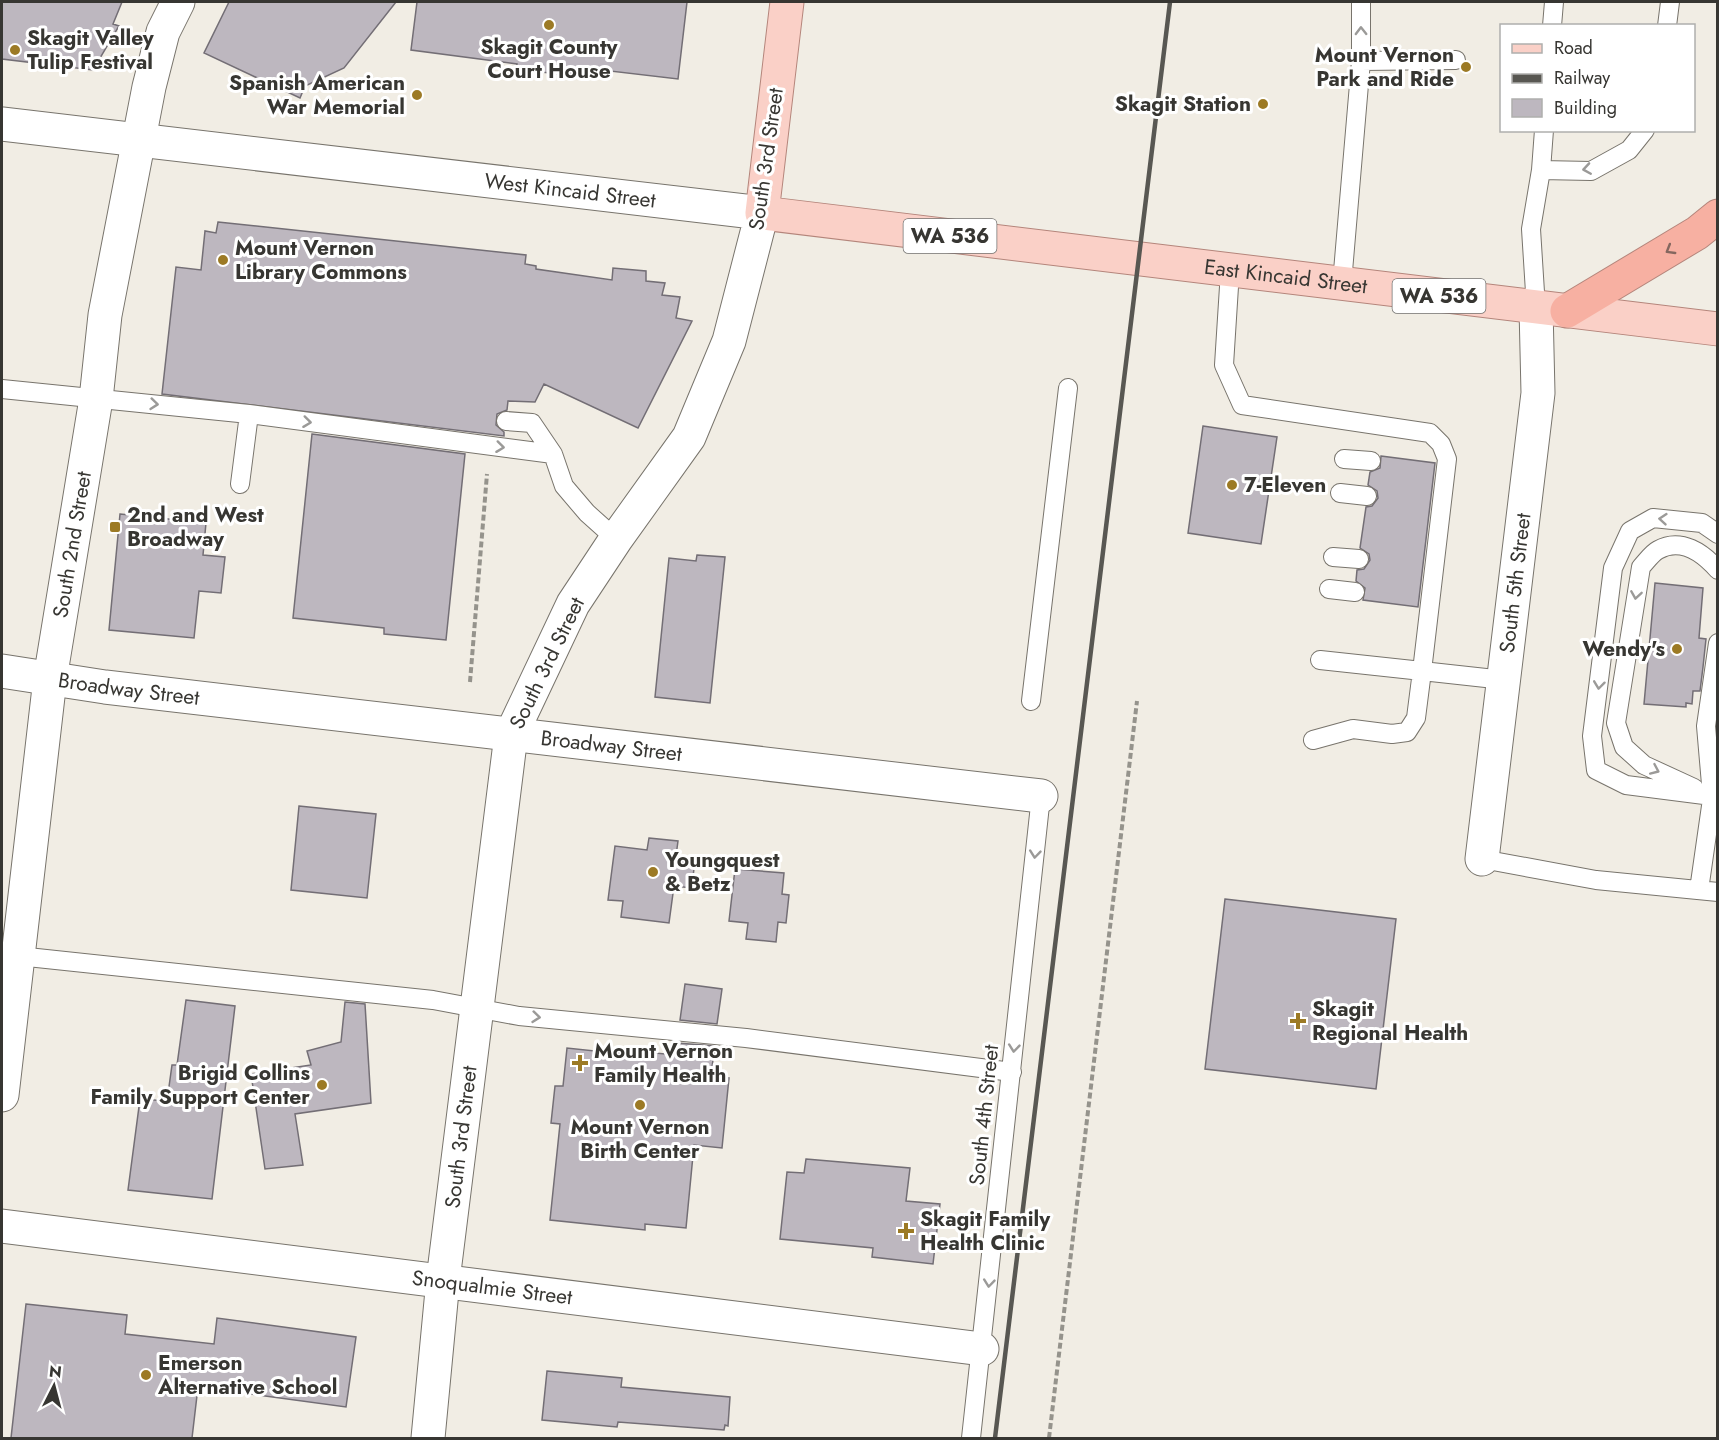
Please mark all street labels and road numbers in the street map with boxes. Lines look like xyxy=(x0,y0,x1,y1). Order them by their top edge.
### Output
street label: South 3rd Street xyxy=(741,86,791,232)
street label: West Kincaid Street xyxy=(483,166,657,215)
road number: WA 536 xyxy=(904,219,996,253)
street label: East Kincaid Street xyxy=(1202,252,1369,301)
road number: WA 536 xyxy=(1392,279,1486,313)
street label: South 2nd Street xyxy=(45,469,99,620)
street label: South 5th Street xyxy=(1492,511,1538,655)
street label: South 3rd Street xyxy=(502,592,592,734)
street label: Broadway Street xyxy=(56,665,201,713)
street label: Broadway Street xyxy=(539,723,684,769)
street label: South 4th Street xyxy=(962,1043,1006,1187)
street label: South 3rd Street xyxy=(437,1064,485,1210)
street label: Snoqualmie Street xyxy=(410,1263,574,1312)

